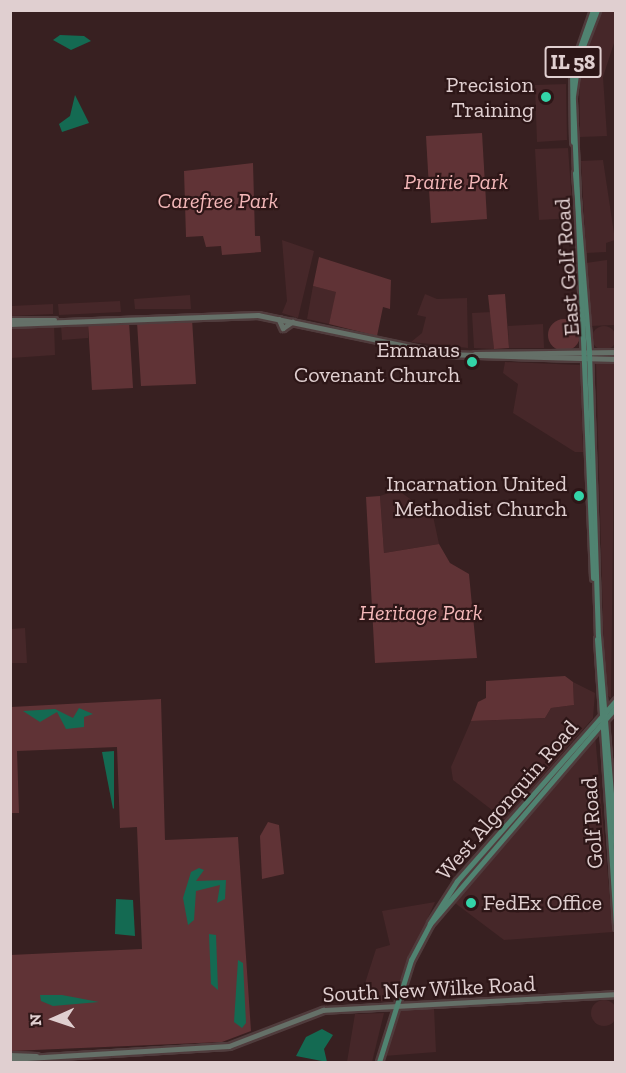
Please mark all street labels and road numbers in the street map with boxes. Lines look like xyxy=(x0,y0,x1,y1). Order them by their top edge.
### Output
road number: IL 58 xyxy=(543,44,603,80)
street label: East Golf Road xyxy=(549,197,585,337)
street label: West Algonquin Road xyxy=(430,714,584,886)
street label: Golf Road xyxy=(576,776,608,870)
street label: South New Wilke Road xyxy=(321,970,537,1008)

